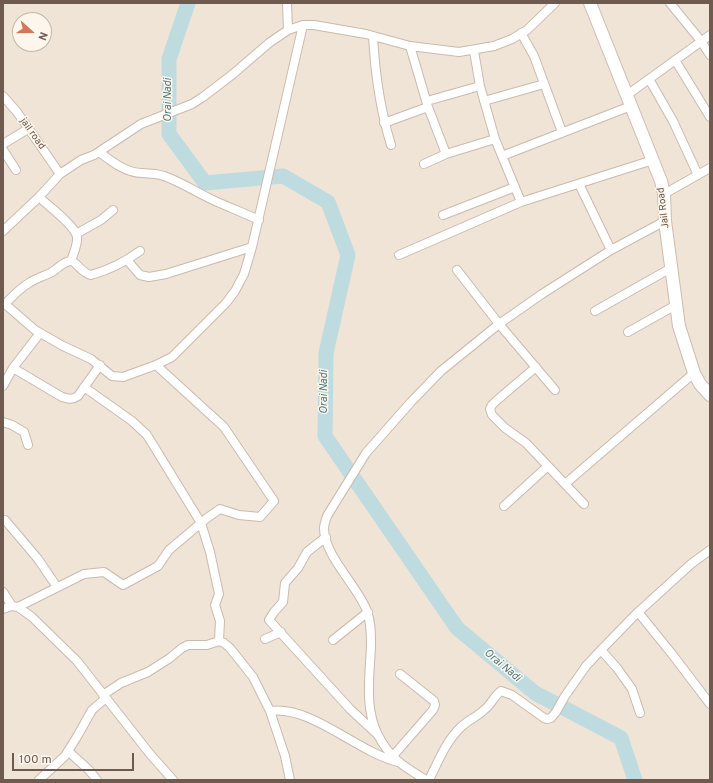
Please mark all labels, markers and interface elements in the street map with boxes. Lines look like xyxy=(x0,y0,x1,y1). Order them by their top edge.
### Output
north arrow xyxy=(12,12,52,52)
text: N xyxy=(34,30,50,42)
water label: Orai Nadi xyxy=(162,78,176,122)
street label: jail road xyxy=(17,116,47,152)
street label: Jail Road xyxy=(656,187,672,229)
water label: Orai Nadi xyxy=(318,370,332,414)
water label: Orai Nadi xyxy=(481,647,523,685)
scale bar xyxy=(14,745,136,771)
text: 100 m xyxy=(19,752,52,768)

